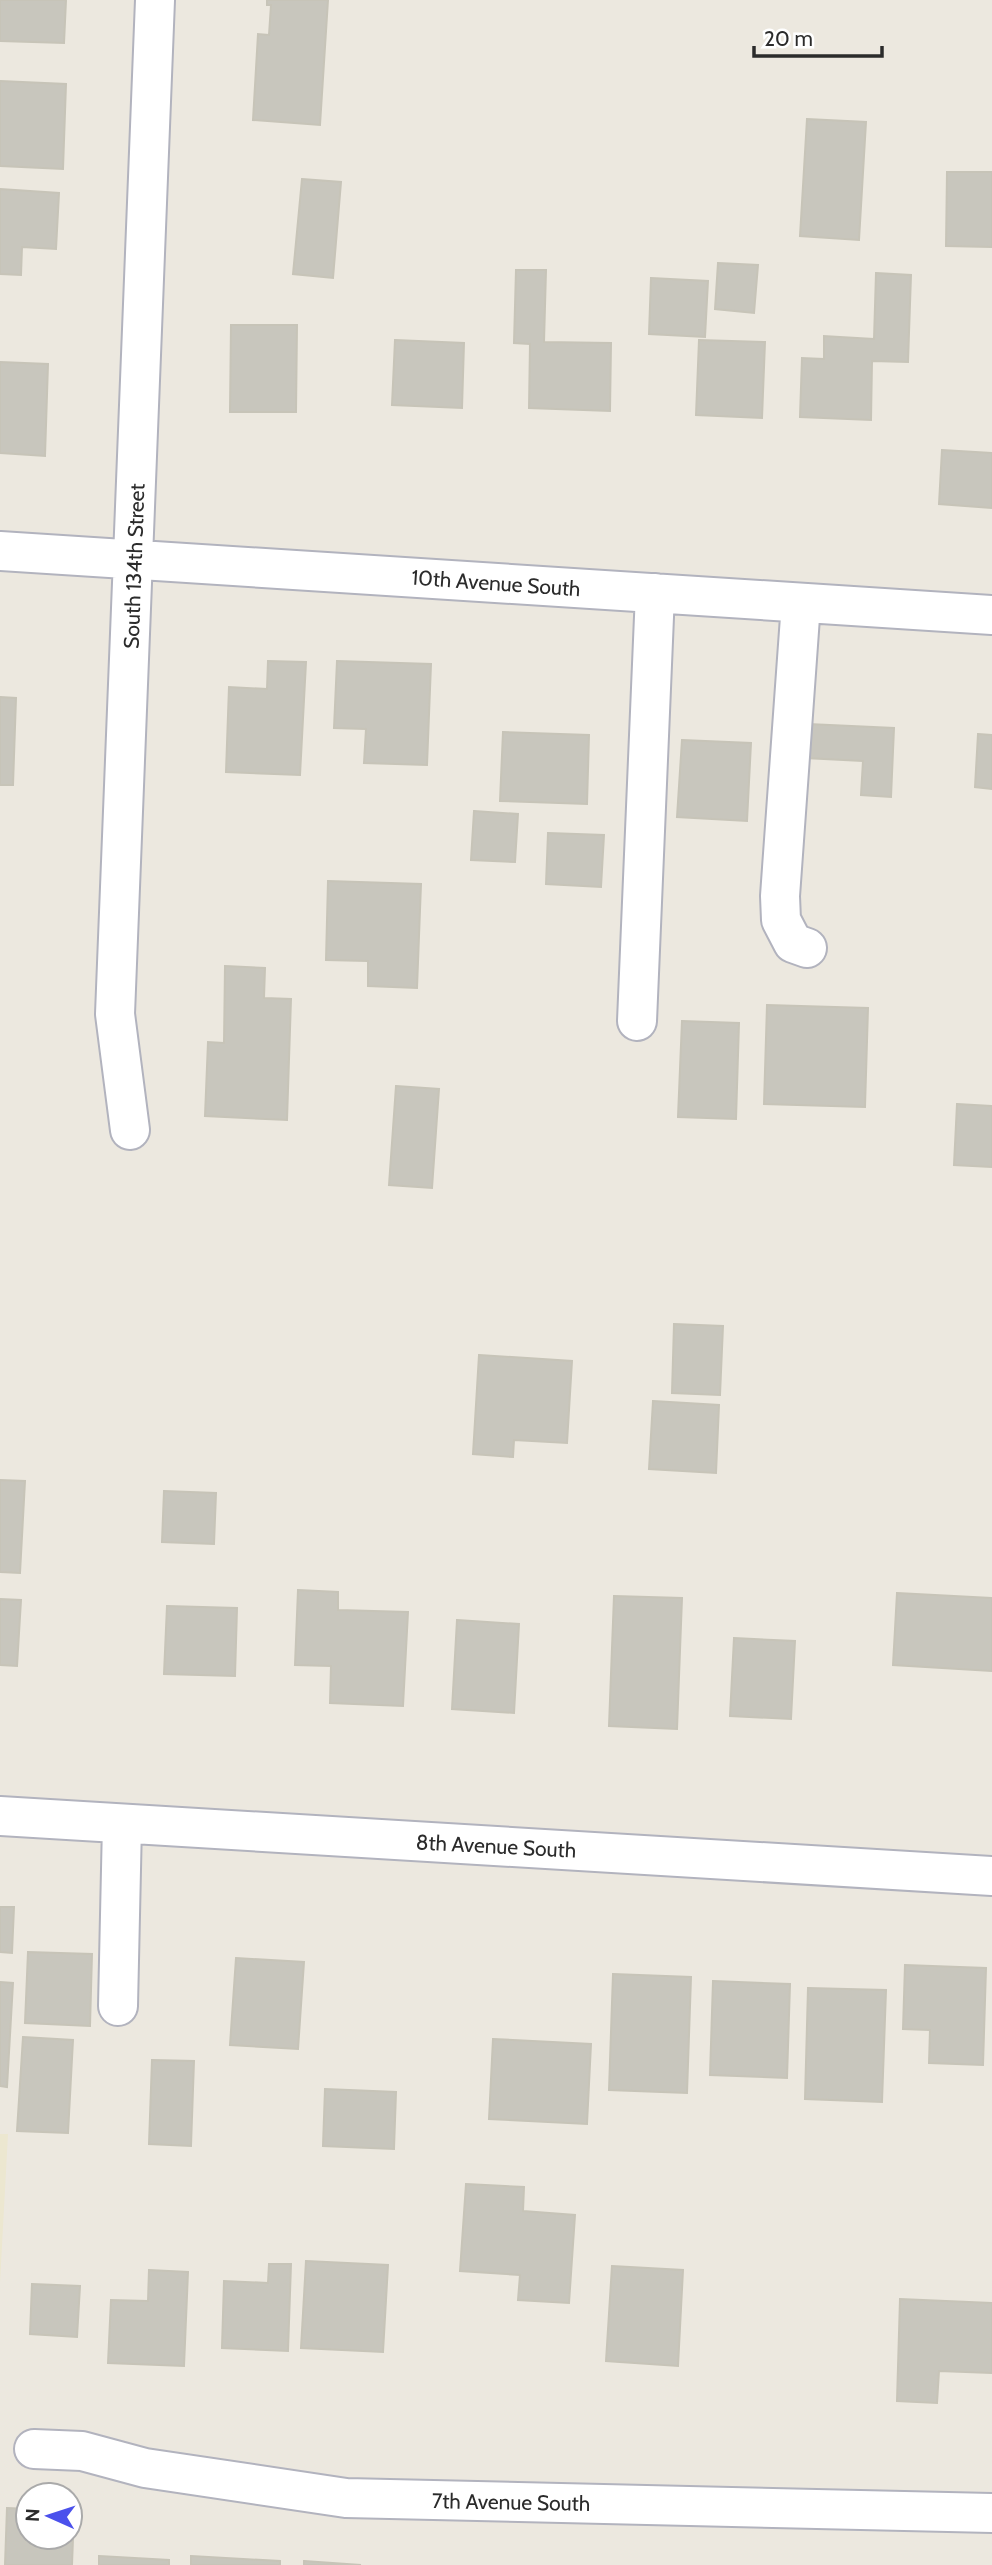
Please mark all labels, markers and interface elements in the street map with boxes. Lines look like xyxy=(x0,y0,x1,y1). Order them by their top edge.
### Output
scale bar xyxy=(754,14,882,58)
text: 20 m xyxy=(764,26,813,51)
street label: South 134th Street xyxy=(119,483,149,649)
street label: 10th Avenue South xyxy=(411,565,581,601)
street label: 8th Avenue South xyxy=(415,1829,577,1863)
north arrow xyxy=(14,2481,84,2551)
street label: 7th Avenue South xyxy=(432,2488,590,2516)
text: N xyxy=(21,2508,44,2522)

